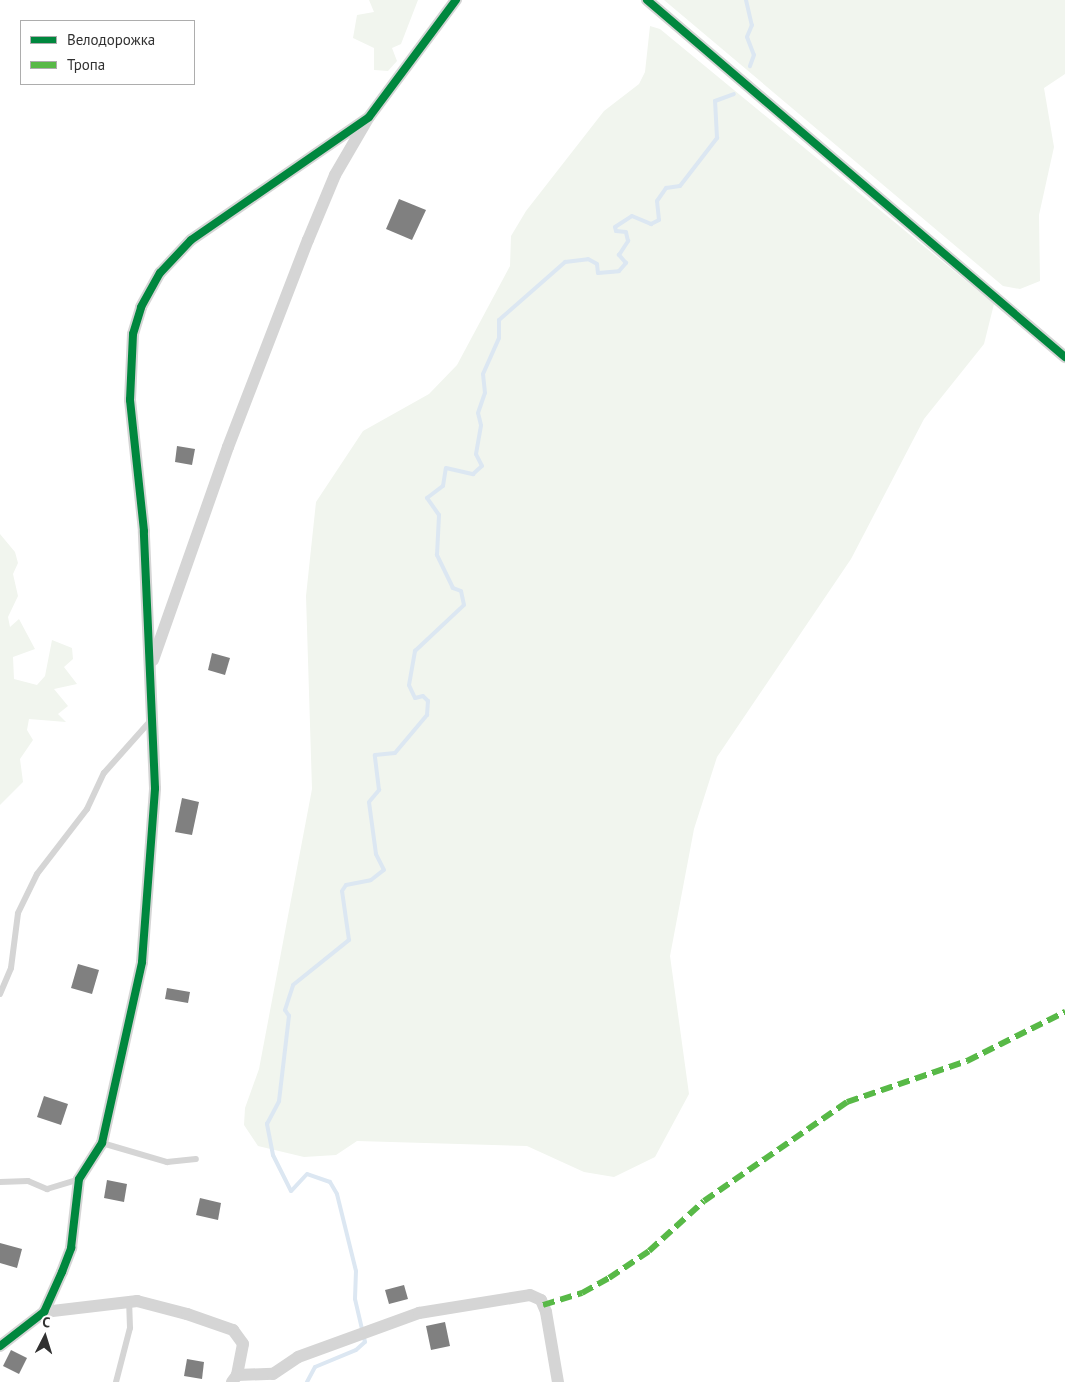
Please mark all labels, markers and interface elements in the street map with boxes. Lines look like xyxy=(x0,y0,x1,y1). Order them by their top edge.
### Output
legend xyxy=(20,20,195,85)
text: Велодорожка xyxy=(67,30,155,49)
text: Тропа xyxy=(67,55,105,74)
north arrow xyxy=(20,1312,70,1362)
text: С xyxy=(42,1313,51,1331)

